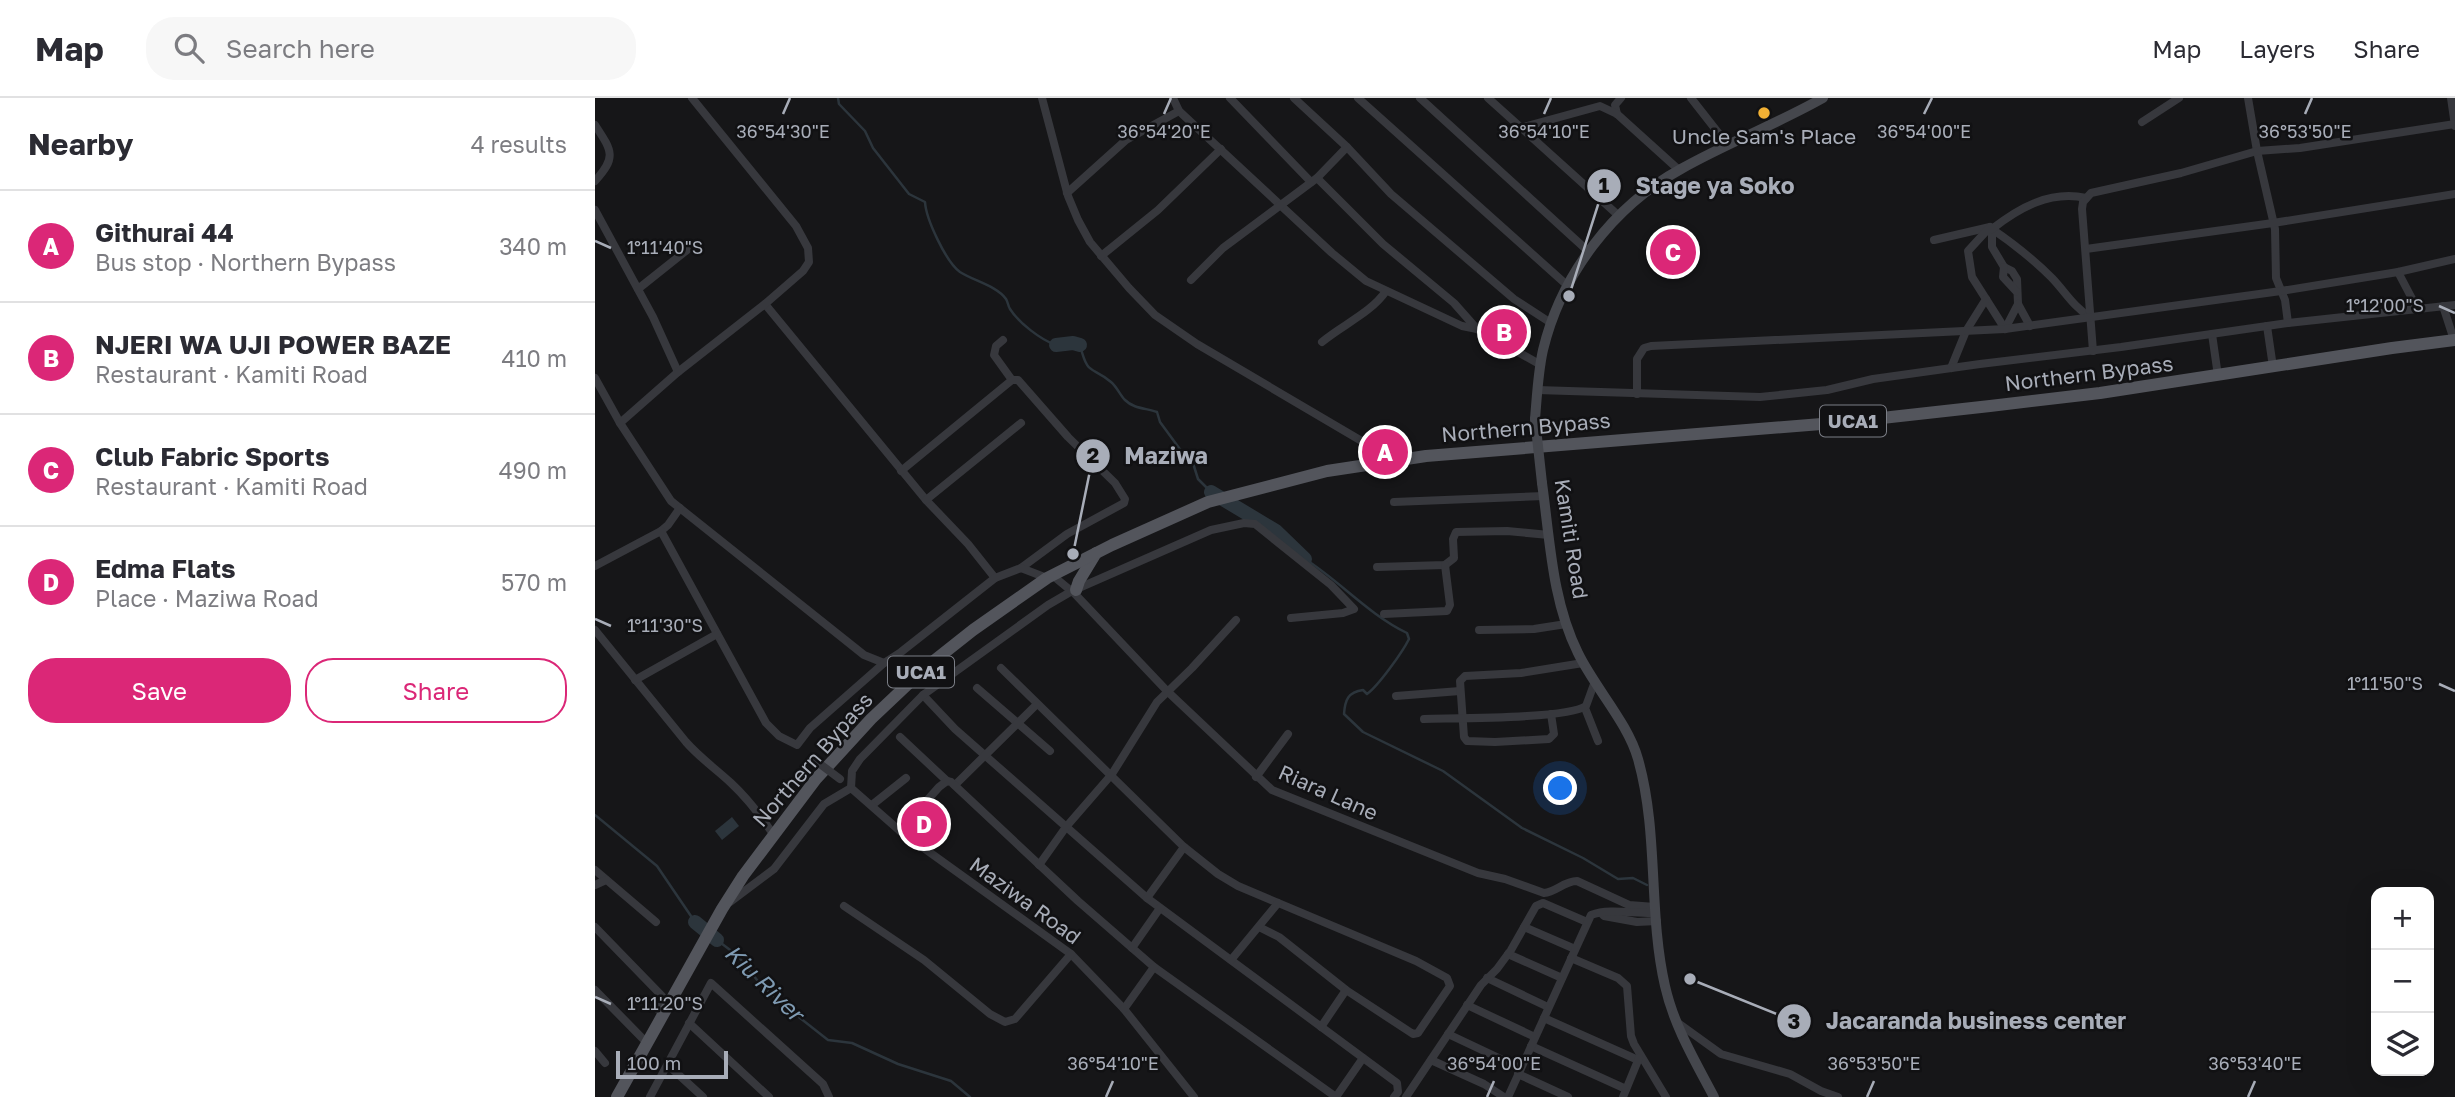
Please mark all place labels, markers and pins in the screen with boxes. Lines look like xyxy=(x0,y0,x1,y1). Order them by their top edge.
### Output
marker: Uncle Sam's Place xyxy=(1756,105,1772,121)
place label: Uncle Sam's Place xyxy=(1672,123,1856,149)
callout: Stage ya Soko xyxy=(1587,164,1809,208)
pin: C xyxy=(1650,226,1696,278)
pin: B xyxy=(1481,306,1527,358)
pin: A xyxy=(1362,426,1408,478)
callout: Maziwa xyxy=(1075,434,1222,478)
pin: D xyxy=(901,798,947,850)
callout: Jacaranda business center xyxy=(1777,999,2140,1043)

